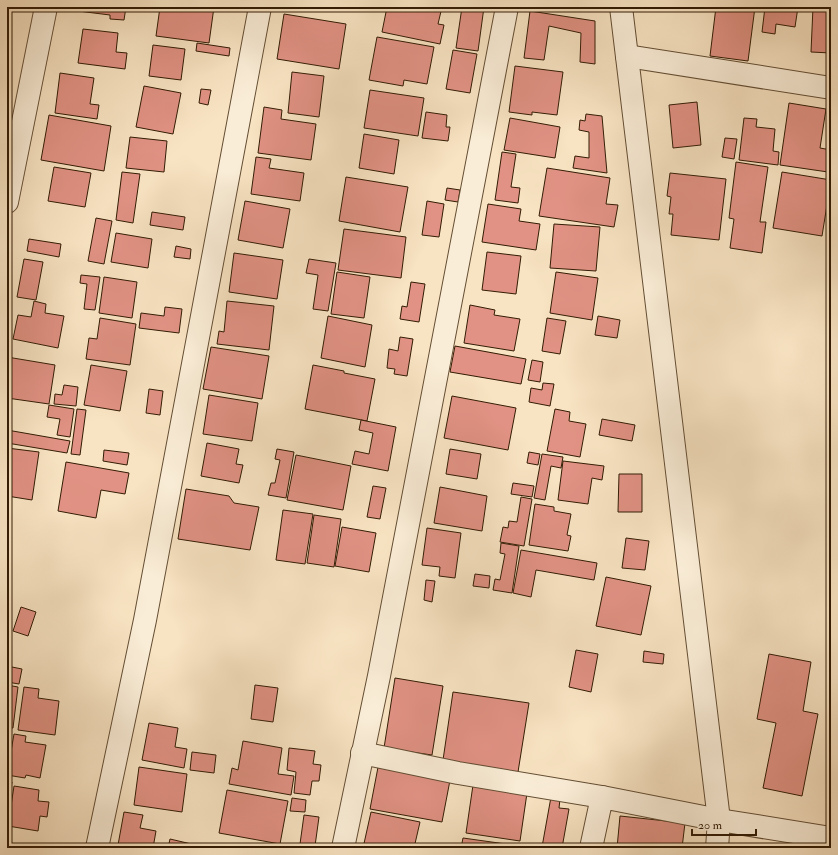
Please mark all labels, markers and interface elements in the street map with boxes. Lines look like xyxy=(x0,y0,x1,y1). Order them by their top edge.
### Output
scale bar xyxy=(692,811,756,837)
text: 20 m xyxy=(698,818,723,833)

